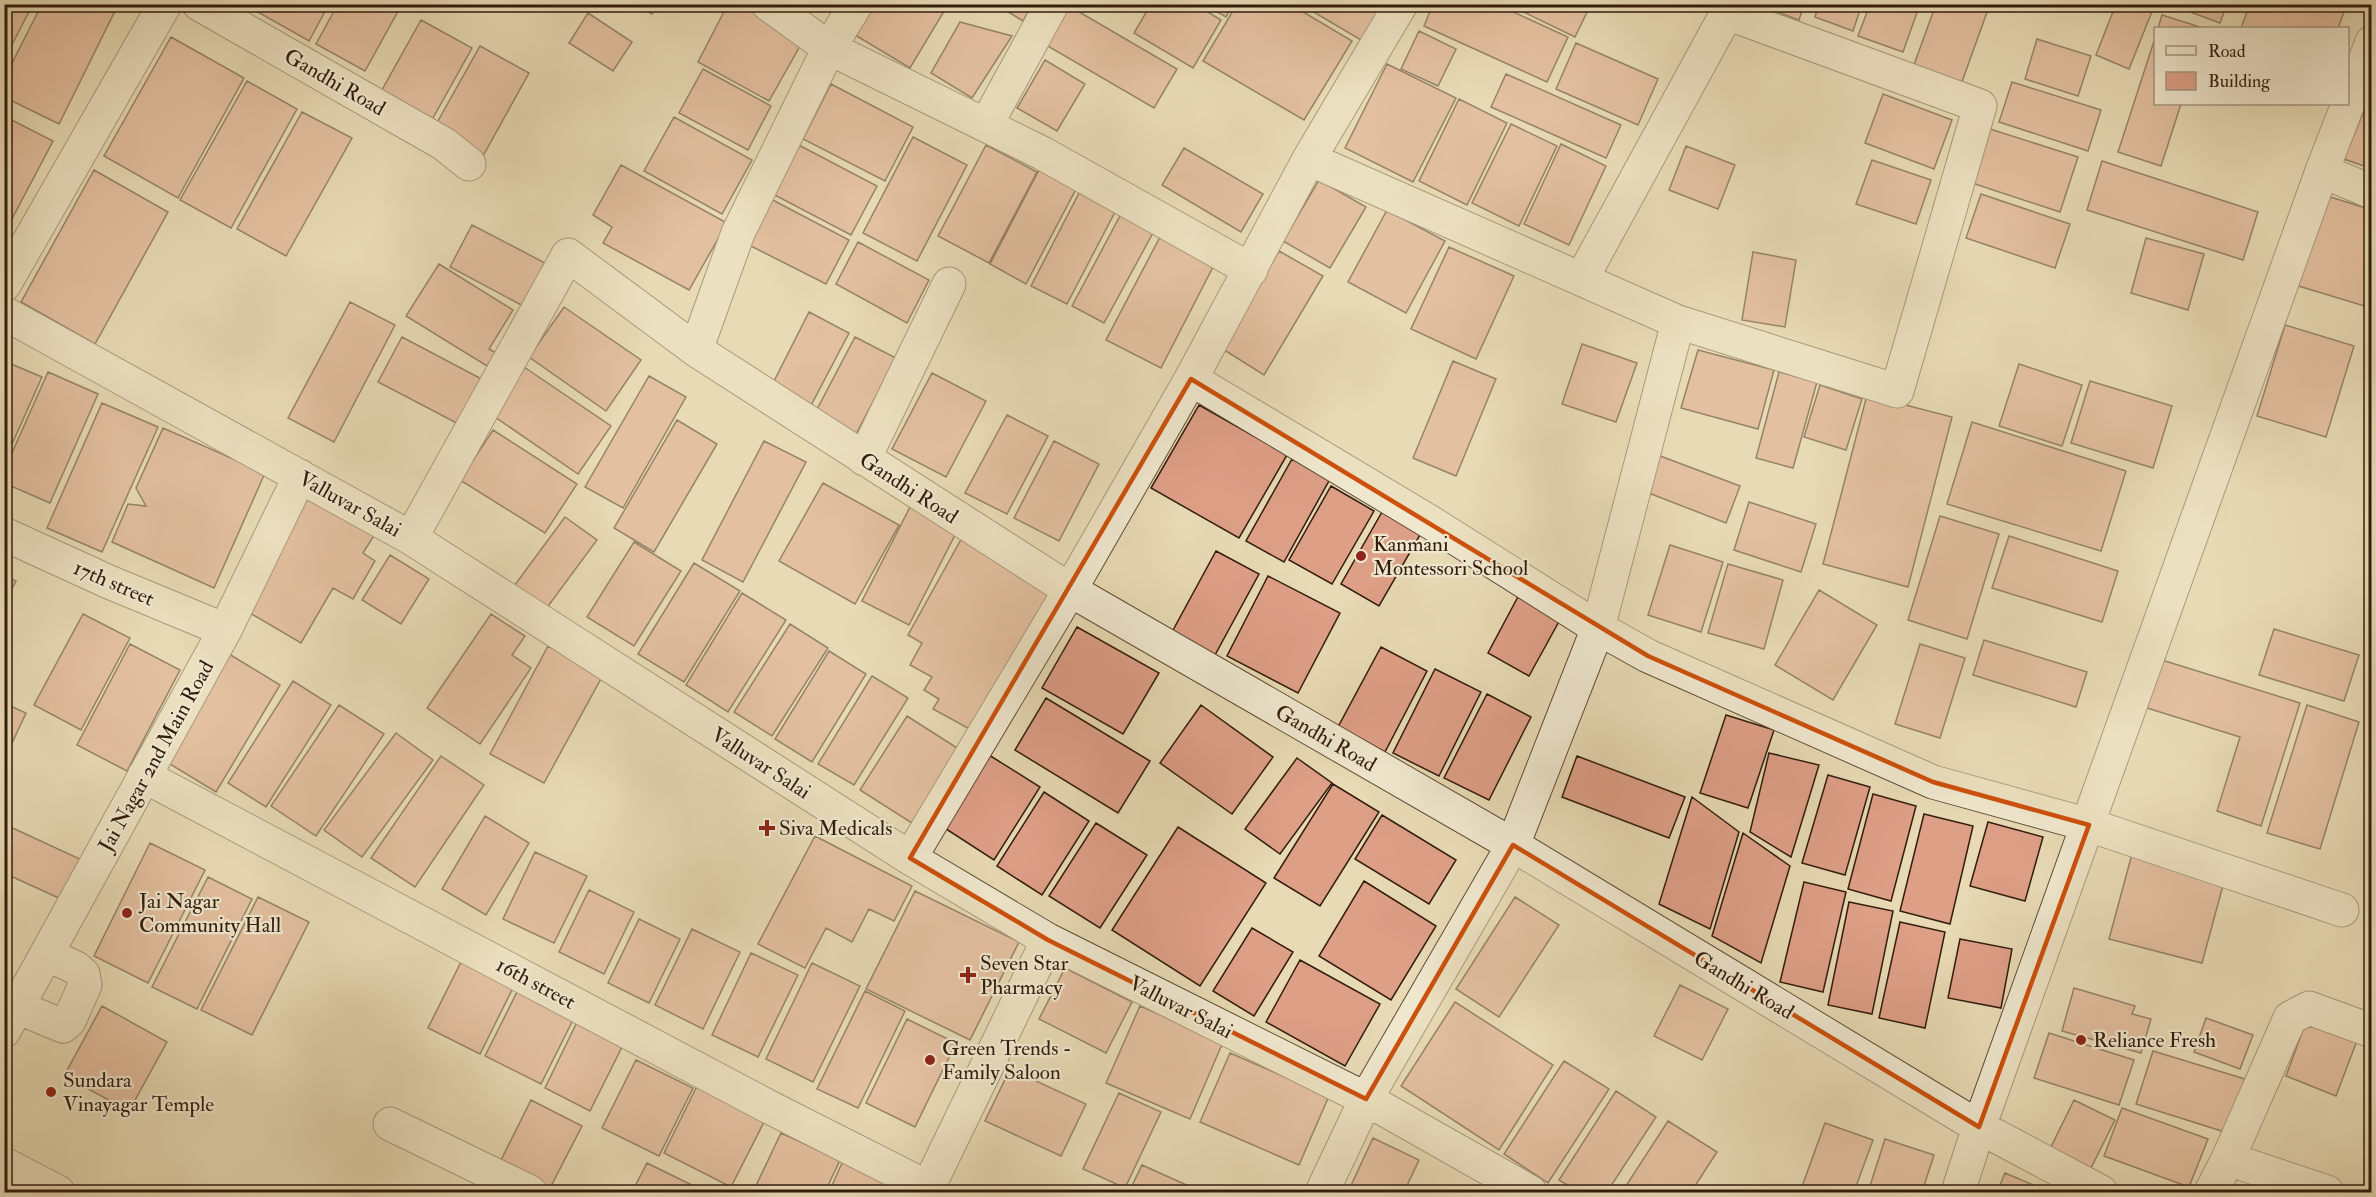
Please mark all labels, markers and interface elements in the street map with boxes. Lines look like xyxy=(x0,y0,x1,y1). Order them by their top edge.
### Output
legend xyxy=(2154,27,2349,105)
text: Road xyxy=(2208,40,2246,63)
street label: Gandhi Road xyxy=(279,43,391,123)
text: Building xyxy=(2208,70,2271,93)
street label: Gandhi Road xyxy=(854,447,964,531)
street label: Valluvar Salai xyxy=(294,465,406,544)
place label: Kanmani Montessori School xyxy=(1373,531,1529,582)
marker: Kanmani Montessori School xyxy=(1354,549,1368,563)
street label: 17th street xyxy=(69,554,159,613)
street label: Jai Nagar 2nd Main Road xyxy=(92,655,221,857)
street label: Gandhi Road xyxy=(1270,699,1382,779)
street label: Valluvar Salai xyxy=(706,721,816,806)
place label: Siva Medicals xyxy=(779,815,892,842)
marker: Siva Medicals xyxy=(760,821,774,835)
place label: Jai Nagar Community Hall xyxy=(138,888,282,939)
marker: Jai Nagar Community Hall xyxy=(120,906,134,920)
street label: Gandhi Road xyxy=(1689,945,1799,1026)
place label: Seven Star Pharmacy xyxy=(980,950,1068,1001)
street label: 16th street xyxy=(491,951,580,1016)
marker: Seven Star Pharmacy xyxy=(961,968,975,982)
street label: Valluvar Salai xyxy=(1124,970,1238,1045)
place label: Reliance Fresh xyxy=(2093,1027,2216,1054)
marker: Reliance Fresh xyxy=(2074,1033,2088,1047)
place label: Green Trends - Family Saloon xyxy=(942,1035,1072,1086)
marker: Green Trends - Family Saloon xyxy=(923,1053,937,1067)
place label: Sundara Vinayagar Temple xyxy=(63,1067,214,1118)
marker: Sundara Vinayagar Temple xyxy=(44,1085,58,1099)

